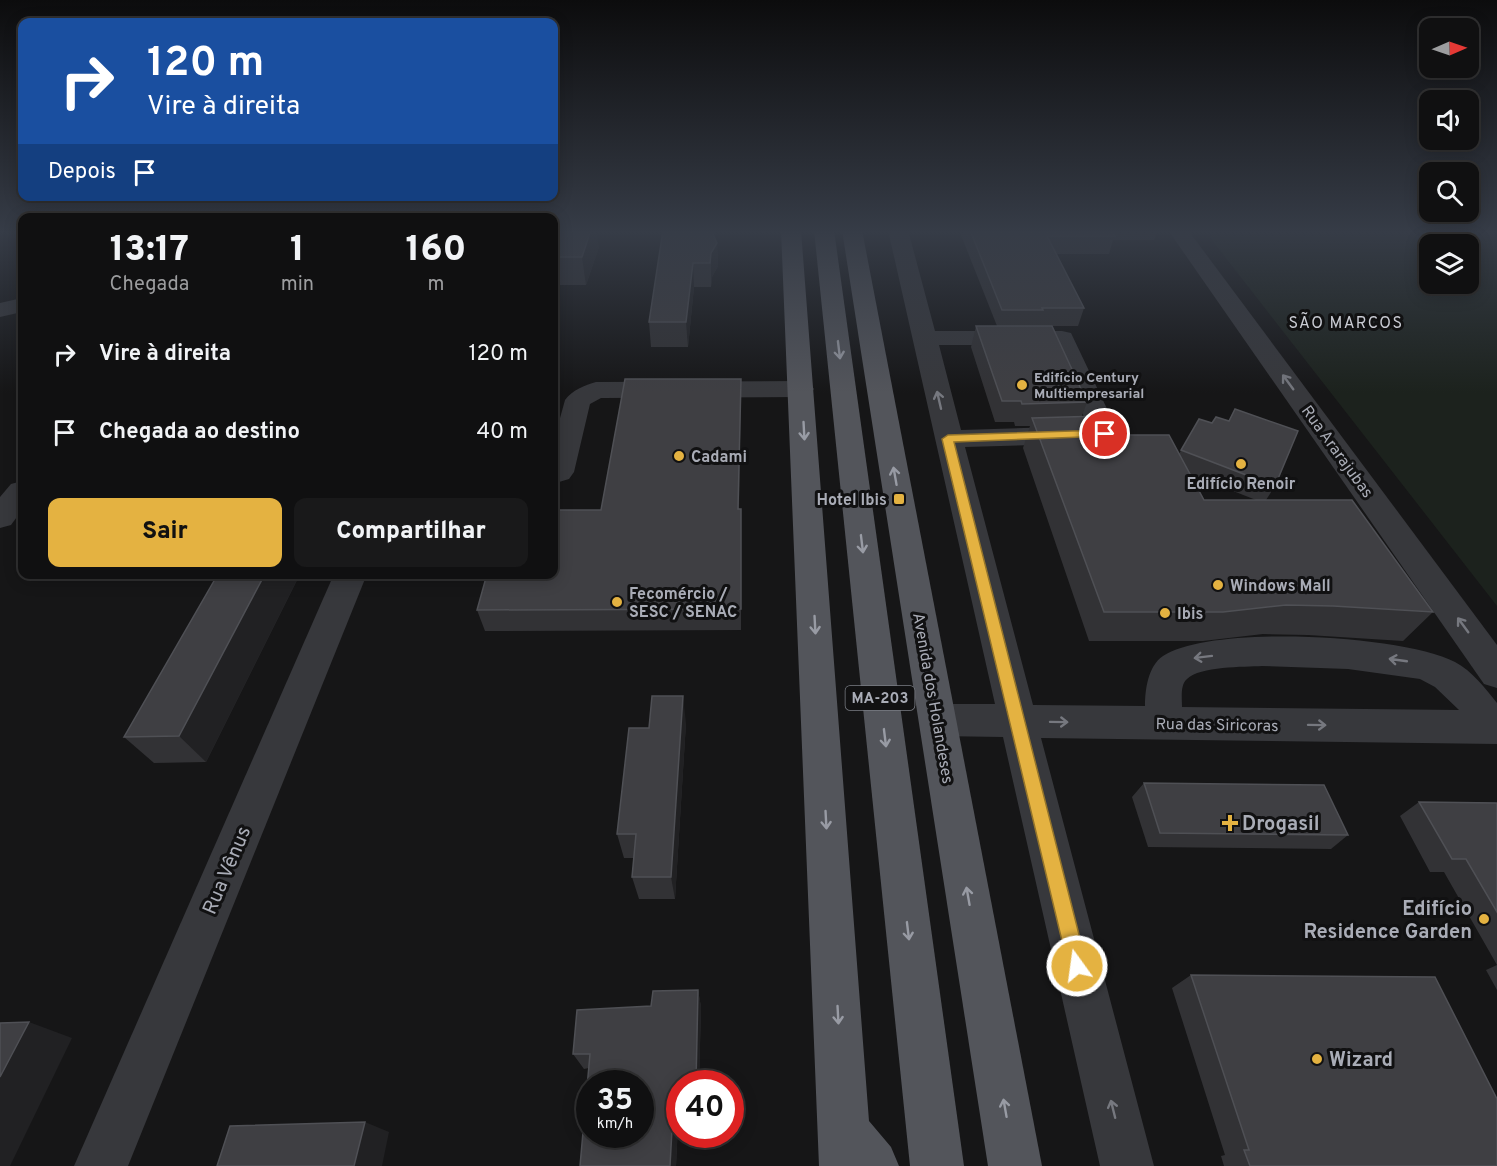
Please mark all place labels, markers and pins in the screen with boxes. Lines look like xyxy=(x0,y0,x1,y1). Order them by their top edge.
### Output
place label: Edifício Century Multiempresarial xyxy=(1034,370,1144,403)
marker: Edifício Century Multiempresarial xyxy=(1015,378,1029,392)
pin xyxy=(1079,408,1130,459)
place label: Cadami xyxy=(691,448,747,468)
marker: Cadami xyxy=(672,449,686,463)
marker: Edifício Renoir xyxy=(1234,457,1248,471)
place label: Edifício Renoir xyxy=(1186,475,1296,495)
place label: Hotel Ibis xyxy=(816,491,887,511)
marker: Hotel Ibis xyxy=(892,492,906,506)
place label: Windows Mall xyxy=(1230,577,1331,597)
marker: Windows Mall xyxy=(1211,578,1225,592)
place label: Fecomércio / SESC / SENAC xyxy=(629,585,737,623)
marker: Fecomércio / SESC / SENAC xyxy=(610,595,624,609)
place label: Ibis xyxy=(1177,605,1203,625)
marker: Ibis xyxy=(1158,606,1172,620)
place label: Drogasil xyxy=(1242,812,1320,838)
marker: Drogasil xyxy=(1223,816,1237,830)
place label: Edifício Residence Garden xyxy=(1303,897,1472,946)
marker: Edifício Residence Garden xyxy=(1477,912,1491,926)
place label: Wizard xyxy=(1329,1048,1393,1074)
marker: Wizard xyxy=(1310,1052,1324,1066)

